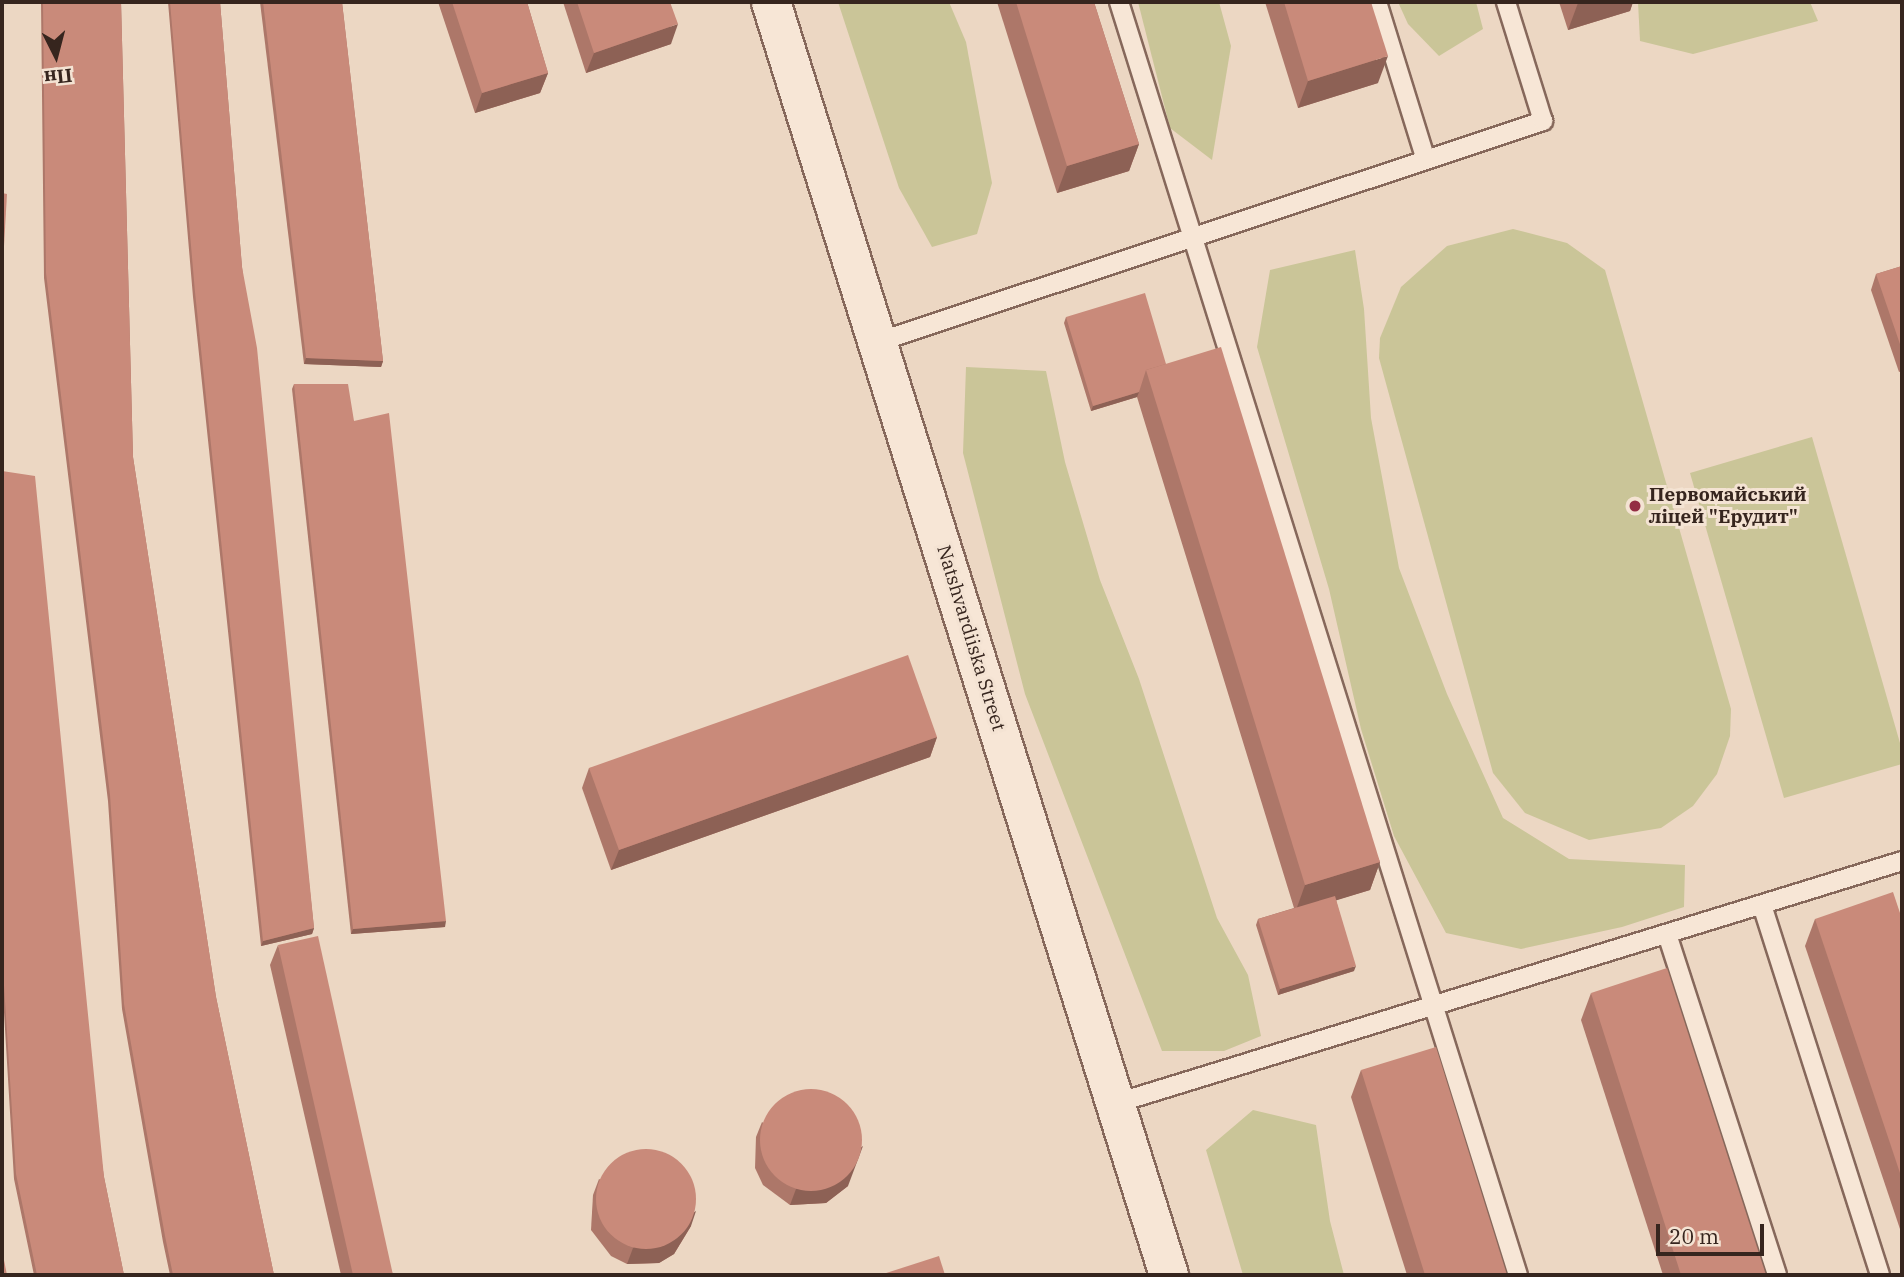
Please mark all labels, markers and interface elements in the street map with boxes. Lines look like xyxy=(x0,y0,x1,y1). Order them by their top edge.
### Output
north arrow xyxy=(21,21,91,91)
text: Пн xyxy=(43,63,74,90)
place label: Первомайський ліцей "Ерудит" xyxy=(1649,484,1806,528)
marker: Первомайський ліцей "Ерудит" xyxy=(1627,498,1643,514)
street label: Natshvardiiska Street xyxy=(932,542,1010,734)
scale bar xyxy=(1659,1210,1768,1254)
text: 20 m xyxy=(1669,1222,1719,1250)

